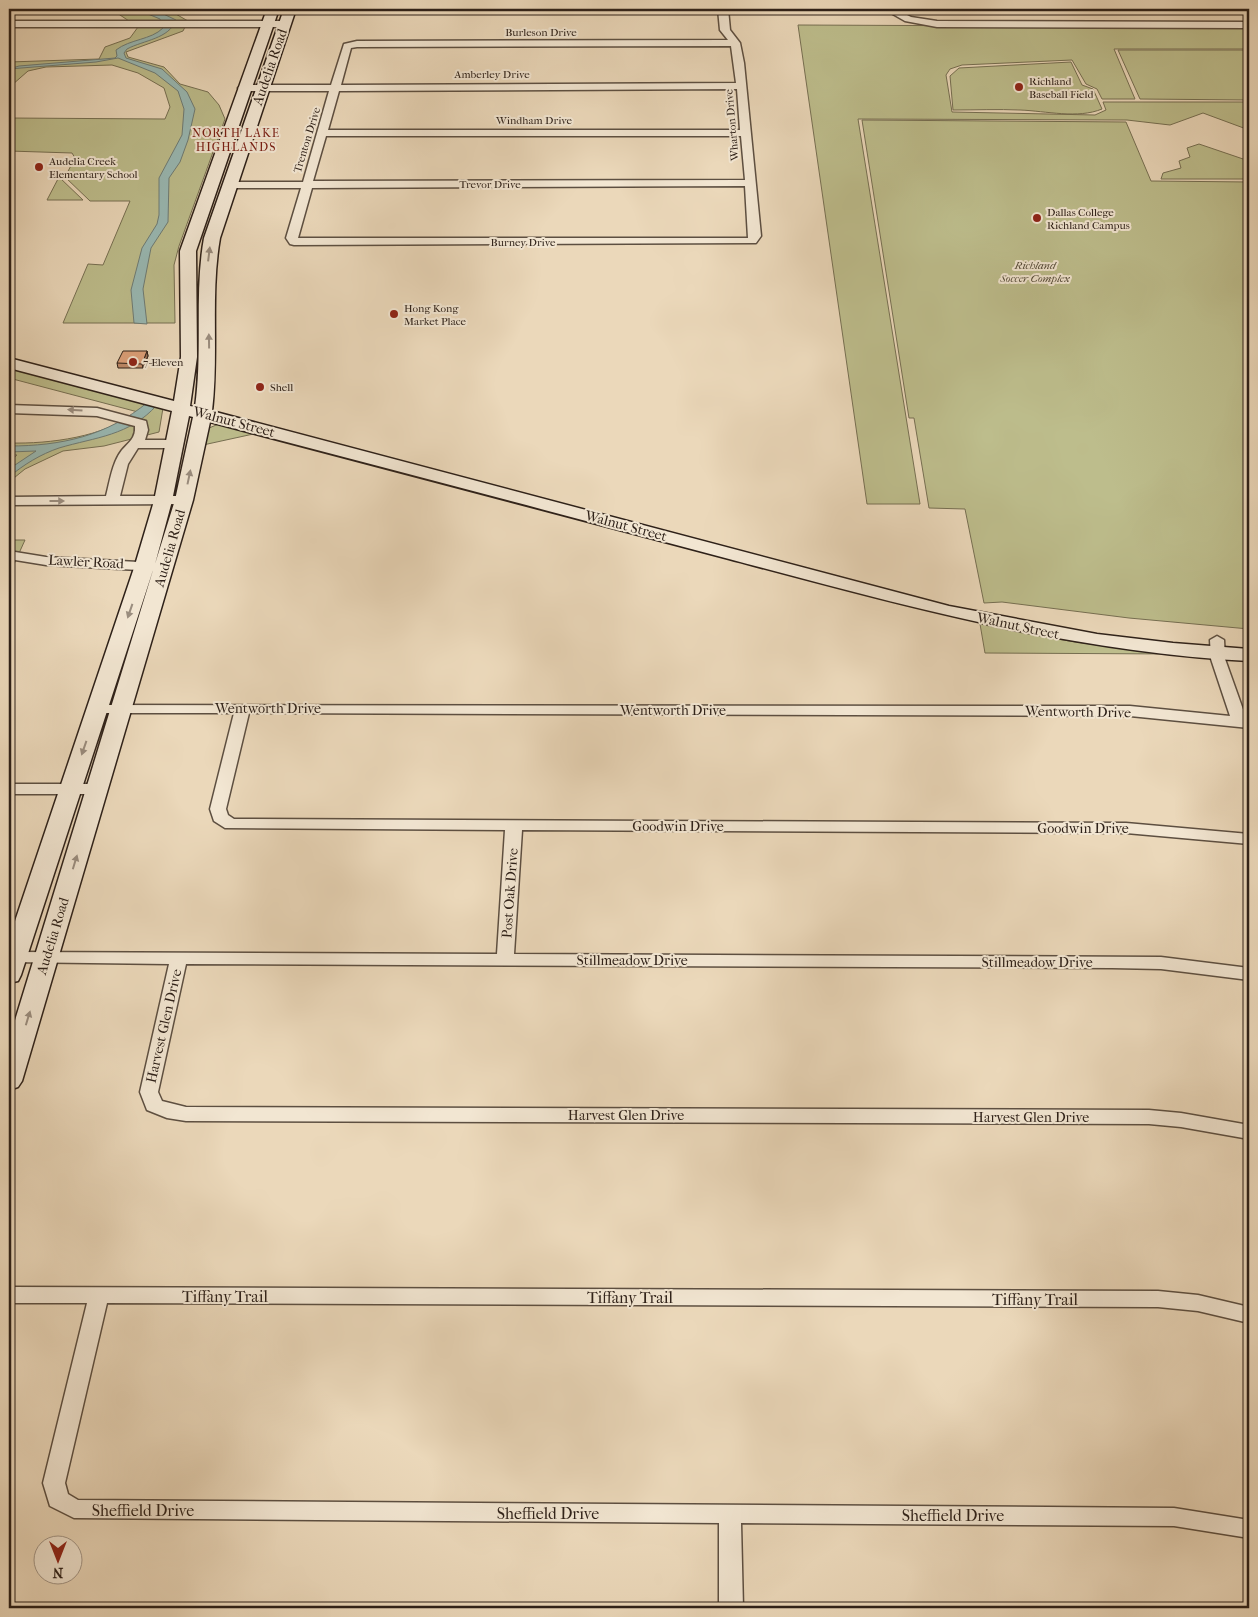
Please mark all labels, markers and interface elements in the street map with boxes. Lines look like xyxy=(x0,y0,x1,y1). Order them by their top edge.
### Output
street label: Audelia Road xyxy=(249,26,291,109)
street label: Burleson Drive xyxy=(505,26,577,39)
street label: Amberley Drive xyxy=(453,68,530,81)
place label: Richland Baseball Field xyxy=(1029,75,1094,101)
marker: Richland Baseball Field xyxy=(1013,81,1025,93)
street label: Wharton Drive xyxy=(722,88,742,162)
street label: Trenton Drive xyxy=(291,105,323,174)
street label: Windham Drive xyxy=(495,114,573,127)
district label: NORTH LAKE HIGHLANDS xyxy=(192,126,280,154)
place label: Audelia Creek Elementary School xyxy=(48,155,138,181)
marker: Audelia Creek Elementary School xyxy=(33,161,45,173)
street label: Trevor Drive xyxy=(459,178,521,191)
place label: Dallas College Richland Campus xyxy=(1047,206,1130,232)
marker: Dallas College Richland Campus xyxy=(1031,212,1043,224)
street label: Burney Drive xyxy=(491,236,556,249)
one-way arrow xyxy=(205,245,213,261)
park label: Richland Soccer Complex xyxy=(999,259,1070,285)
place label: Hong Kong Market Place xyxy=(404,302,467,328)
marker: Hong Kong Market Place xyxy=(388,308,400,320)
one-way arrow xyxy=(205,332,213,348)
marker: 7-Eleven xyxy=(127,356,139,368)
place label: 7-Eleven xyxy=(143,356,184,369)
marker: Shell xyxy=(254,381,266,393)
place label: Shell xyxy=(270,381,293,394)
street label: Walnut Street xyxy=(190,403,277,441)
one-way arrow xyxy=(67,406,83,414)
one-way arrow xyxy=(185,469,193,485)
one-way arrow xyxy=(50,497,66,505)
street label: Audelia Road xyxy=(151,507,189,590)
street label: Walnut Street xyxy=(582,507,669,545)
street label: Lawler Road xyxy=(48,552,125,572)
one-way arrow xyxy=(125,604,133,619)
street label: Walnut Street xyxy=(974,609,1061,643)
street label: Wentworth Drive xyxy=(214,700,321,717)
street label: Wentworth Drive xyxy=(619,702,726,719)
street label: Wentworth Drive xyxy=(1024,703,1131,721)
one-way arrow xyxy=(79,741,87,756)
street label: Goodwin Drive xyxy=(632,818,724,835)
street label: Goodwin Drive xyxy=(1037,820,1129,837)
street label: Post Oak Drive xyxy=(498,847,522,939)
one-way arrow xyxy=(72,854,80,869)
street label: Audelia Road xyxy=(33,895,73,978)
street label: Stillmeadow Drive xyxy=(576,952,688,969)
street label: Stillmeadow Drive xyxy=(981,954,1093,971)
street label: Harvest Glen Drive xyxy=(143,967,185,1085)
one-way arrow xyxy=(25,1010,32,1025)
street label: Harvest Glen Drive xyxy=(568,1107,684,1124)
street label: Harvest Glen Drive xyxy=(973,1109,1089,1126)
street label: Tiffany Trail xyxy=(182,1287,268,1306)
street label: Tiffany Trail xyxy=(587,1288,673,1307)
street label: Tiffany Trail xyxy=(992,1290,1078,1309)
street label: Sheffield Drive xyxy=(92,1501,194,1520)
street label: Sheffield Drive xyxy=(497,1504,599,1523)
street label: Sheffield Drive xyxy=(902,1506,1004,1525)
north arrow xyxy=(32,1534,82,1584)
text: N xyxy=(52,1564,63,1581)

